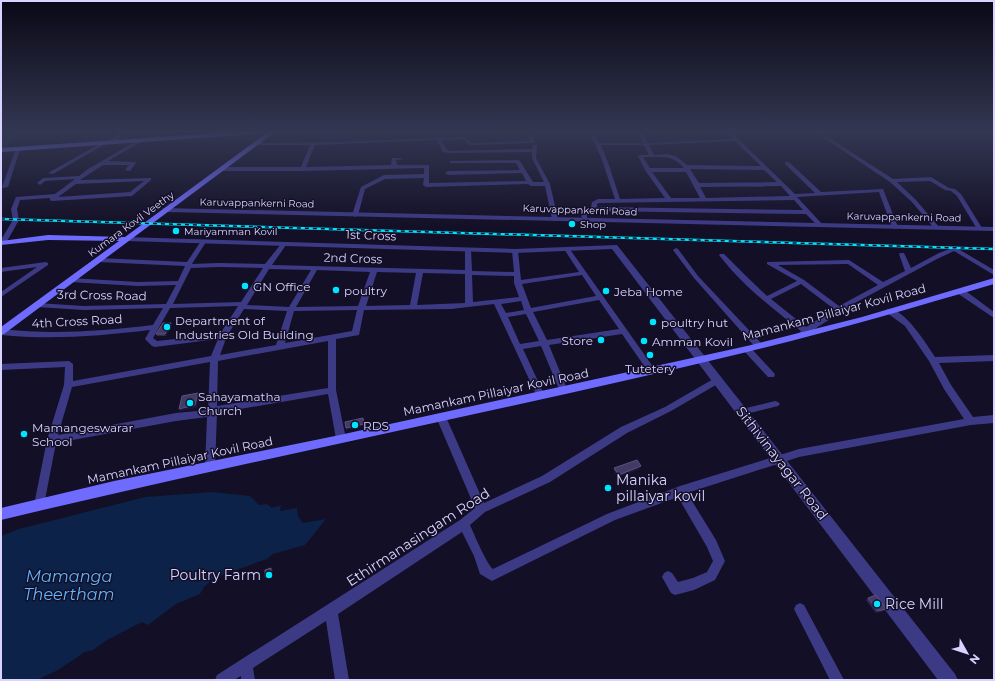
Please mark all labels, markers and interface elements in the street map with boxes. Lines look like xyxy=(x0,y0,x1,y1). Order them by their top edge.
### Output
street label: Kumara Kovil Veethy xyxy=(85,188,177,260)
street label: Karuvappankerni Road xyxy=(199,195,315,211)
street label: Karuvappankerni Road xyxy=(522,201,638,219)
street label: Karuvappankerni Road xyxy=(846,209,962,225)
place label: Shop xyxy=(580,218,606,231)
marker: Shop xyxy=(567,219,577,229)
place label: Mariyamman Kovil xyxy=(184,225,277,238)
marker: Mariyamman Kovil xyxy=(171,226,181,236)
street label: 1st Cross xyxy=(345,227,397,243)
street label: 2nd Cross xyxy=(323,249,383,267)
place label: GN Office xyxy=(253,279,311,294)
street label: Mamankam Pillaiyar Kovil Road xyxy=(741,280,927,344)
marker: GN Office xyxy=(240,281,250,291)
place label: poultry xyxy=(344,283,387,298)
place label: Jeba Home xyxy=(613,284,683,299)
marker: poultry xyxy=(331,285,341,295)
marker: Jeba Home xyxy=(601,286,611,296)
street label: 3rd Cross Road xyxy=(57,287,147,303)
street label: 4th Cross Road xyxy=(31,311,123,331)
place label: Department of Industries Old Building xyxy=(175,313,314,342)
place label: poultry hut xyxy=(661,315,728,330)
marker: poultry hut xyxy=(648,317,658,327)
marker: Department of Industries Old Building xyxy=(162,322,172,332)
place label: Store xyxy=(562,333,593,348)
place label: Amman Kovil xyxy=(652,334,733,349)
marker: Store xyxy=(596,335,606,345)
marker: Amman Kovil xyxy=(639,336,649,346)
marker: Tutetery xyxy=(645,350,655,360)
place label: Tutetery xyxy=(625,361,675,376)
street label: Mamankam Pillaiyar Kovil Road xyxy=(402,365,590,419)
place label: Sahayamatha Church xyxy=(198,389,281,418)
marker: Sahayamatha Church xyxy=(185,398,195,408)
street label: Sithivinayagar Road xyxy=(732,403,832,523)
place label: RDS xyxy=(363,418,389,433)
place label: Mamangeswarar School xyxy=(32,420,133,449)
marker: RDS xyxy=(350,420,360,430)
marker: Mamangeswarar School xyxy=(19,429,29,439)
street label: Mamankam Pillaiyar Kovil Road xyxy=(86,433,274,487)
place label: Manika pillaiyar kovil xyxy=(616,471,705,505)
marker: Manika pillaiyar kovil xyxy=(603,483,613,493)
street label: Ethirmanasingam Road xyxy=(343,484,493,590)
place label: Poultry Farm xyxy=(170,566,261,584)
water label: Mamanga Theertham xyxy=(23,567,115,604)
marker: Poultry Farm xyxy=(264,570,274,580)
place label: Rice Mill xyxy=(885,595,943,613)
marker: Rice Mill xyxy=(872,599,882,609)
north arrow xyxy=(947,633,987,673)
text: N xyxy=(967,651,983,667)

